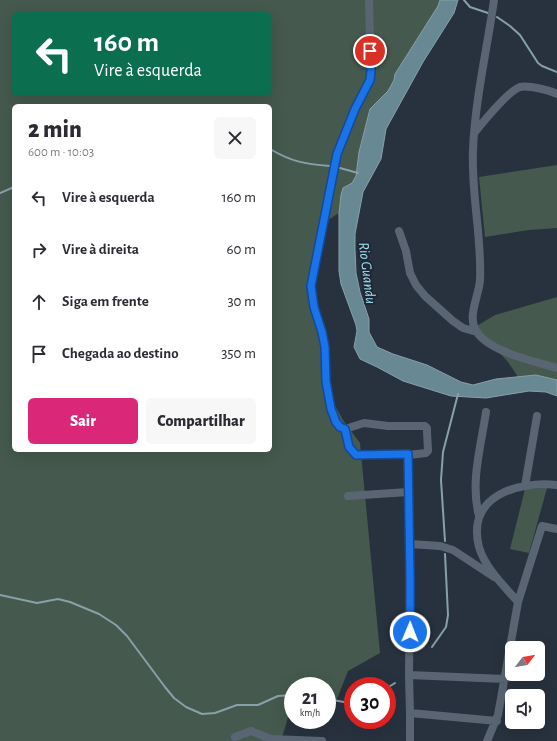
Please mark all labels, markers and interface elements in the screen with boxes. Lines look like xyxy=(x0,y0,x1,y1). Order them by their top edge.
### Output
icon: left xyxy=(28,28,80,80)
text: 160 m xyxy=(94,29,159,57)
pin xyxy=(353,34,387,68)
icon: arrive xyxy=(359,40,381,62)
text: Vire à esquerda xyxy=(94,62,202,80)
button: close xyxy=(214,117,256,159)
text: 2 min xyxy=(28,118,82,142)
text: 600 m · 10:03 xyxy=(28,146,94,159)
icon: left xyxy=(28,187,50,209)
text: Vire à esquerda xyxy=(62,190,155,205)
text: 160 m xyxy=(221,190,256,205)
icon: right xyxy=(28,239,50,261)
water label: Rio Guandu xyxy=(356,241,378,305)
text: Vire à direita xyxy=(62,242,139,257)
text: 60 m xyxy=(227,242,256,257)
icon: ahead xyxy=(28,291,50,313)
text: Siga em frente xyxy=(62,294,149,309)
text: 30 m xyxy=(227,294,256,309)
icon: arrive xyxy=(28,343,50,365)
text: Chegada ao destino xyxy=(62,346,179,361)
text: 350 m xyxy=(221,346,256,361)
button: Sair xyxy=(28,398,138,444)
button: Compartilhar xyxy=(146,398,256,444)
position arrow xyxy=(389,611,431,653)
north arrow xyxy=(505,641,545,681)
map controls xyxy=(505,641,545,729)
speed limit sign: 30 xyxy=(344,677,396,729)
text: 21 xyxy=(302,688,318,708)
button: sound xyxy=(505,689,545,729)
text: km/h xyxy=(300,708,320,718)

